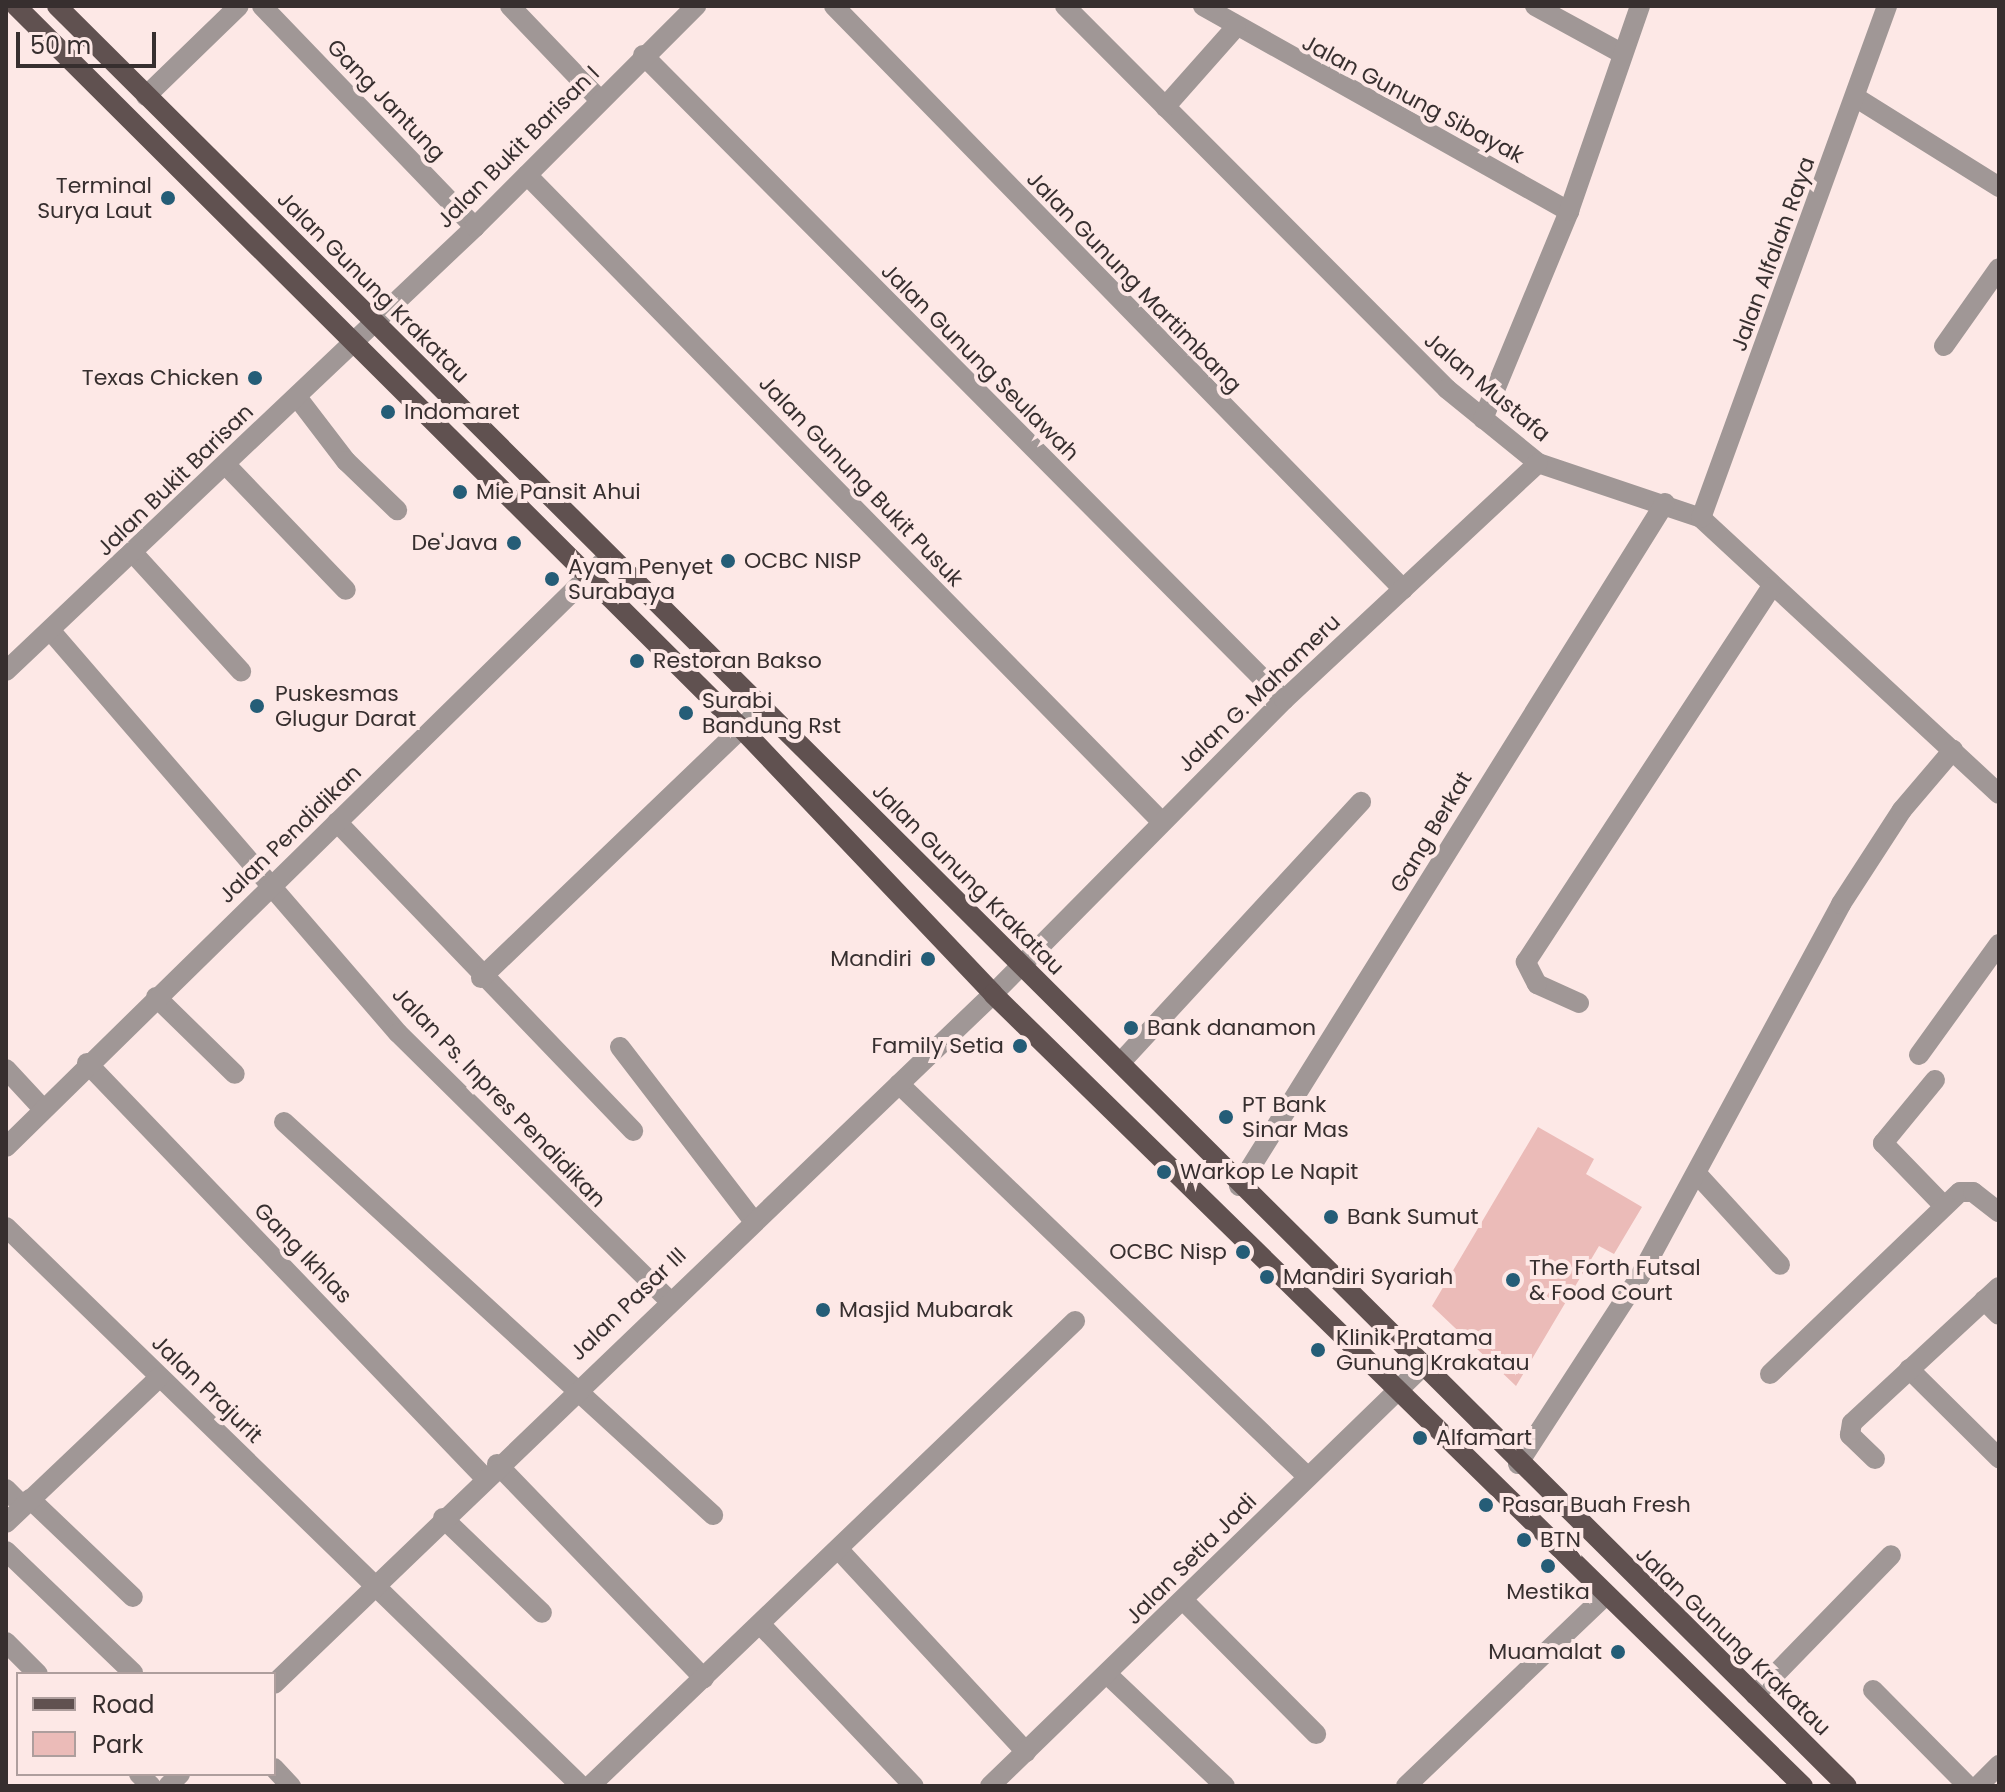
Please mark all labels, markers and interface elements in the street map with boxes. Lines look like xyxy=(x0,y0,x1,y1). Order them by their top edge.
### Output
scale bar xyxy=(20,16,160,66)
text: 50 m xyxy=(30,29,91,62)
street label: Jalan Gunung Sibayak xyxy=(1297,29,1529,169)
street label: Gang Jantung xyxy=(321,34,451,166)
street label: Jalan Bukit Barisan I xyxy=(431,60,605,234)
street label: Jalan Alfalah Raya xyxy=(1726,153,1820,355)
street label: Jalan Gunung Martimbang xyxy=(1021,166,1247,398)
place label: Terminal Surya Laut xyxy=(37,172,152,224)
street label: Jalan Gunung Krakatau xyxy=(272,186,474,388)
marker: Terminal Surya Laut xyxy=(159,189,177,207)
street label: Jalan Gunung Seulawah xyxy=(876,258,1084,466)
street label: Jalan Mustafa xyxy=(1419,327,1555,447)
place label: Texas Chicken xyxy=(82,365,239,391)
marker: Texas Chicken xyxy=(246,369,264,387)
street label: Jalan Gunung Bukit Pusuk xyxy=(753,370,969,592)
street label: Jalan Bukit Barisan xyxy=(91,398,259,562)
place label: Indomaret xyxy=(404,399,520,425)
marker: Indomaret xyxy=(379,403,397,421)
place label: Mie Pansit Ahui xyxy=(476,479,641,505)
marker: Mie Pansit Ahui xyxy=(451,483,469,501)
place label: De'Java xyxy=(412,530,498,556)
marker: De'Java xyxy=(505,534,523,552)
place label: OCBC NISP xyxy=(744,548,861,574)
marker: OCBC NISP xyxy=(719,552,737,570)
place label: Ayam Penyet Surabaya xyxy=(568,553,713,604)
marker: Ayam Penyet Surabaya xyxy=(543,570,561,588)
street label: Jalan G. Mahameru xyxy=(1172,609,1346,777)
place label: Restoran Bakso xyxy=(653,648,822,674)
marker: Restoran Bakso xyxy=(628,652,646,670)
place label: Puskesmas Glugur Darat xyxy=(275,680,416,732)
place label: Surabi Bandung Rst xyxy=(702,687,841,738)
marker: Puskesmas Glugur Darat xyxy=(246,695,268,717)
marker: Surabi Bandung Rst xyxy=(677,704,695,722)
street label: Jalan Pendidikan xyxy=(213,759,367,909)
street label: Gang Berkat xyxy=(1385,767,1477,897)
street label: Jalan Gunung Krakatau xyxy=(867,778,1069,980)
place label: Mandiri xyxy=(830,946,912,972)
marker: Mandiri xyxy=(919,950,937,968)
street label: Jalan Ps. Inpres Pendidikan xyxy=(387,981,611,1213)
place label: Bank danamon xyxy=(1147,1015,1316,1041)
marker: Bank danamon xyxy=(1122,1019,1140,1037)
place label: Family Setia xyxy=(871,1033,1004,1059)
marker: Family Setia xyxy=(1011,1037,1029,1055)
place label: PT Bank Sinar Mas xyxy=(1242,1091,1349,1142)
marker: PT Bank Sinar Mas xyxy=(1217,1108,1235,1126)
place label: Warkop Le Napit xyxy=(1180,1159,1358,1185)
marker: Warkop Le Napit xyxy=(1155,1163,1173,1181)
street label: Gang Ikhlas xyxy=(249,1197,357,1309)
place label: Bank Sumut xyxy=(1347,1204,1478,1230)
marker: Bank Sumut xyxy=(1322,1208,1340,1226)
place label: OCBC Nisp xyxy=(1109,1239,1227,1265)
street label: Jalan Pasar III xyxy=(565,1242,691,1366)
marker: OCBC Nisp xyxy=(1234,1243,1252,1261)
place label: The Forth Futsal & Food Court xyxy=(1529,1254,1701,1306)
place label: Mandiri Syariah xyxy=(1283,1264,1453,1290)
marker: Mandiri Syariah xyxy=(1258,1268,1276,1286)
marker: The Forth Futsal & Food Court xyxy=(1504,1271,1522,1289)
place label: Masjid Mubarak xyxy=(839,1297,1013,1323)
marker: Masjid Mubarak xyxy=(814,1301,832,1319)
place label: Klinik Pratama Gunung Krakatau xyxy=(1336,1324,1530,1376)
street label: Jalan Prajurit xyxy=(146,1330,268,1448)
marker: Klinik Pratama Gunung Krakatau xyxy=(1307,1339,1329,1361)
place label: Alfamart xyxy=(1436,1425,1532,1451)
marker: Alfamart xyxy=(1411,1429,1429,1447)
street label: Jalan Setia Jadi xyxy=(1120,1488,1262,1630)
place label: Pasar Buah Fresh xyxy=(1502,1492,1691,1518)
marker: Pasar Buah Fresh xyxy=(1477,1496,1495,1514)
place label: BTN xyxy=(1540,1527,1581,1553)
marker: BTN xyxy=(1515,1531,1533,1549)
street label: Jalan Gunung Krakatau xyxy=(1630,1541,1836,1741)
marker: Mestika xyxy=(1539,1557,1557,1575)
place label: Mestika xyxy=(1506,1579,1590,1605)
place label: Muamalat xyxy=(1488,1639,1602,1665)
marker: Muamalat xyxy=(1609,1643,1627,1661)
legend xyxy=(16,1672,276,1776)
text: Road xyxy=(92,1688,154,1721)
text: Park xyxy=(92,1728,143,1761)

